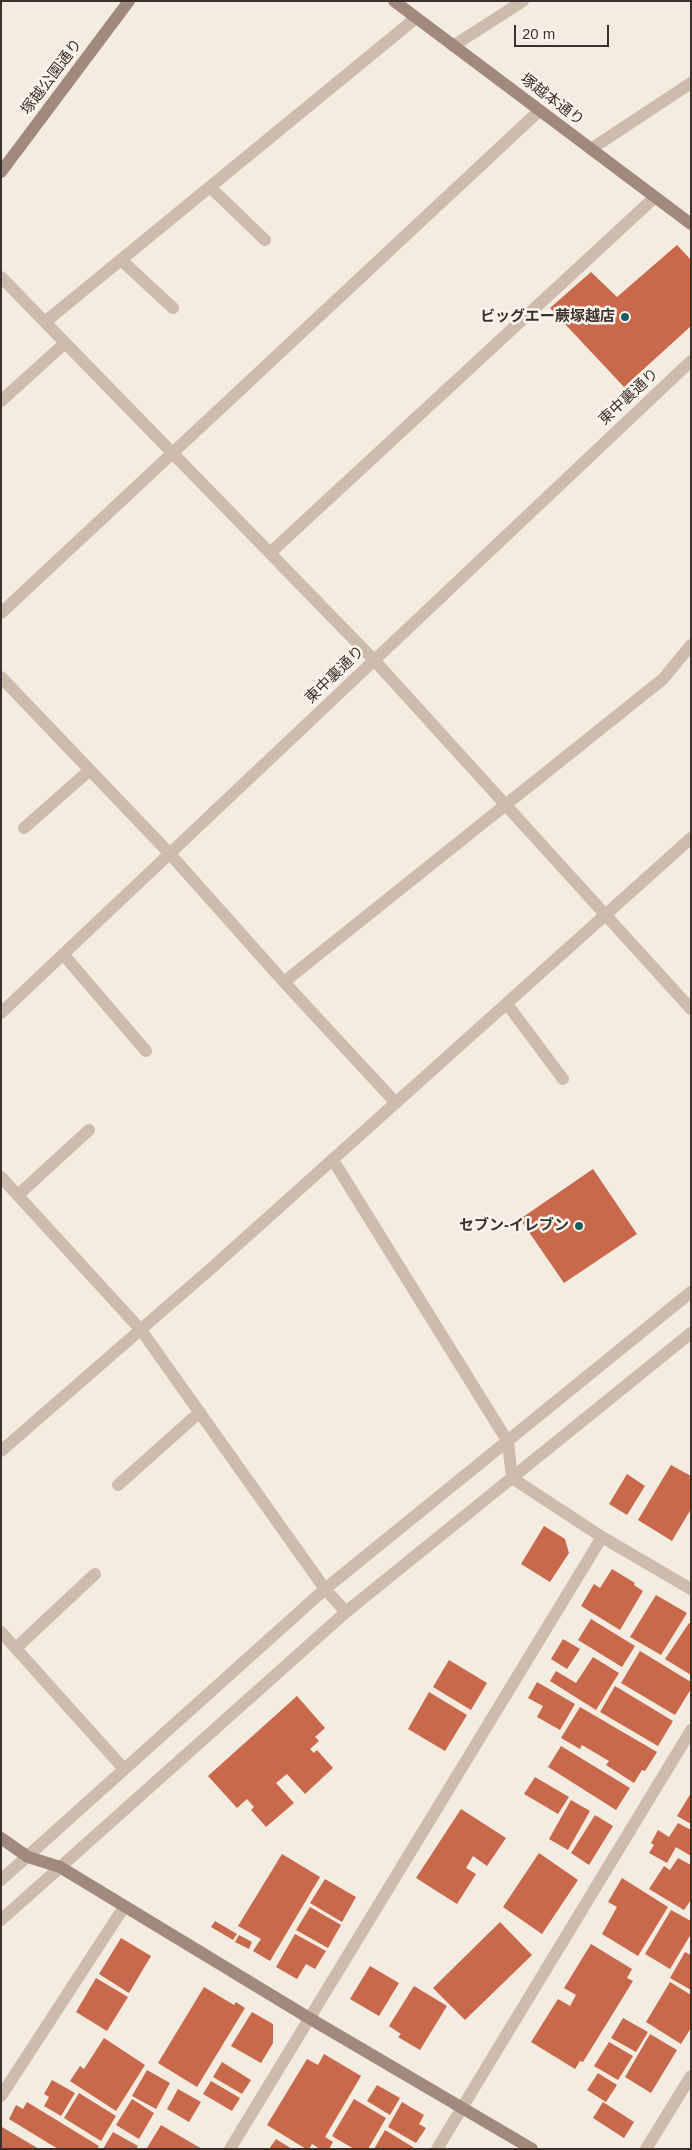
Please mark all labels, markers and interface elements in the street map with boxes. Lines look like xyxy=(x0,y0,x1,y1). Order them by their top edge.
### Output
scale bar xyxy=(517,15,612,47)
text: 20 m xyxy=(522,25,555,42)
street label: 塚越公園通り xyxy=(18,36,86,118)
street label: 塚越本通り xyxy=(517,70,587,130)
place label: ビッグエー蕨塚越店 xyxy=(480,308,615,326)
marker: ビッグエー蕨塚越店 xyxy=(619,311,631,323)
street label: 東中裏通り xyxy=(595,365,663,429)
street label: 東中裏通り xyxy=(302,642,368,708)
place label: セブン-イレブン xyxy=(459,1217,569,1235)
marker: セブン-イレブン xyxy=(573,1220,585,1232)

